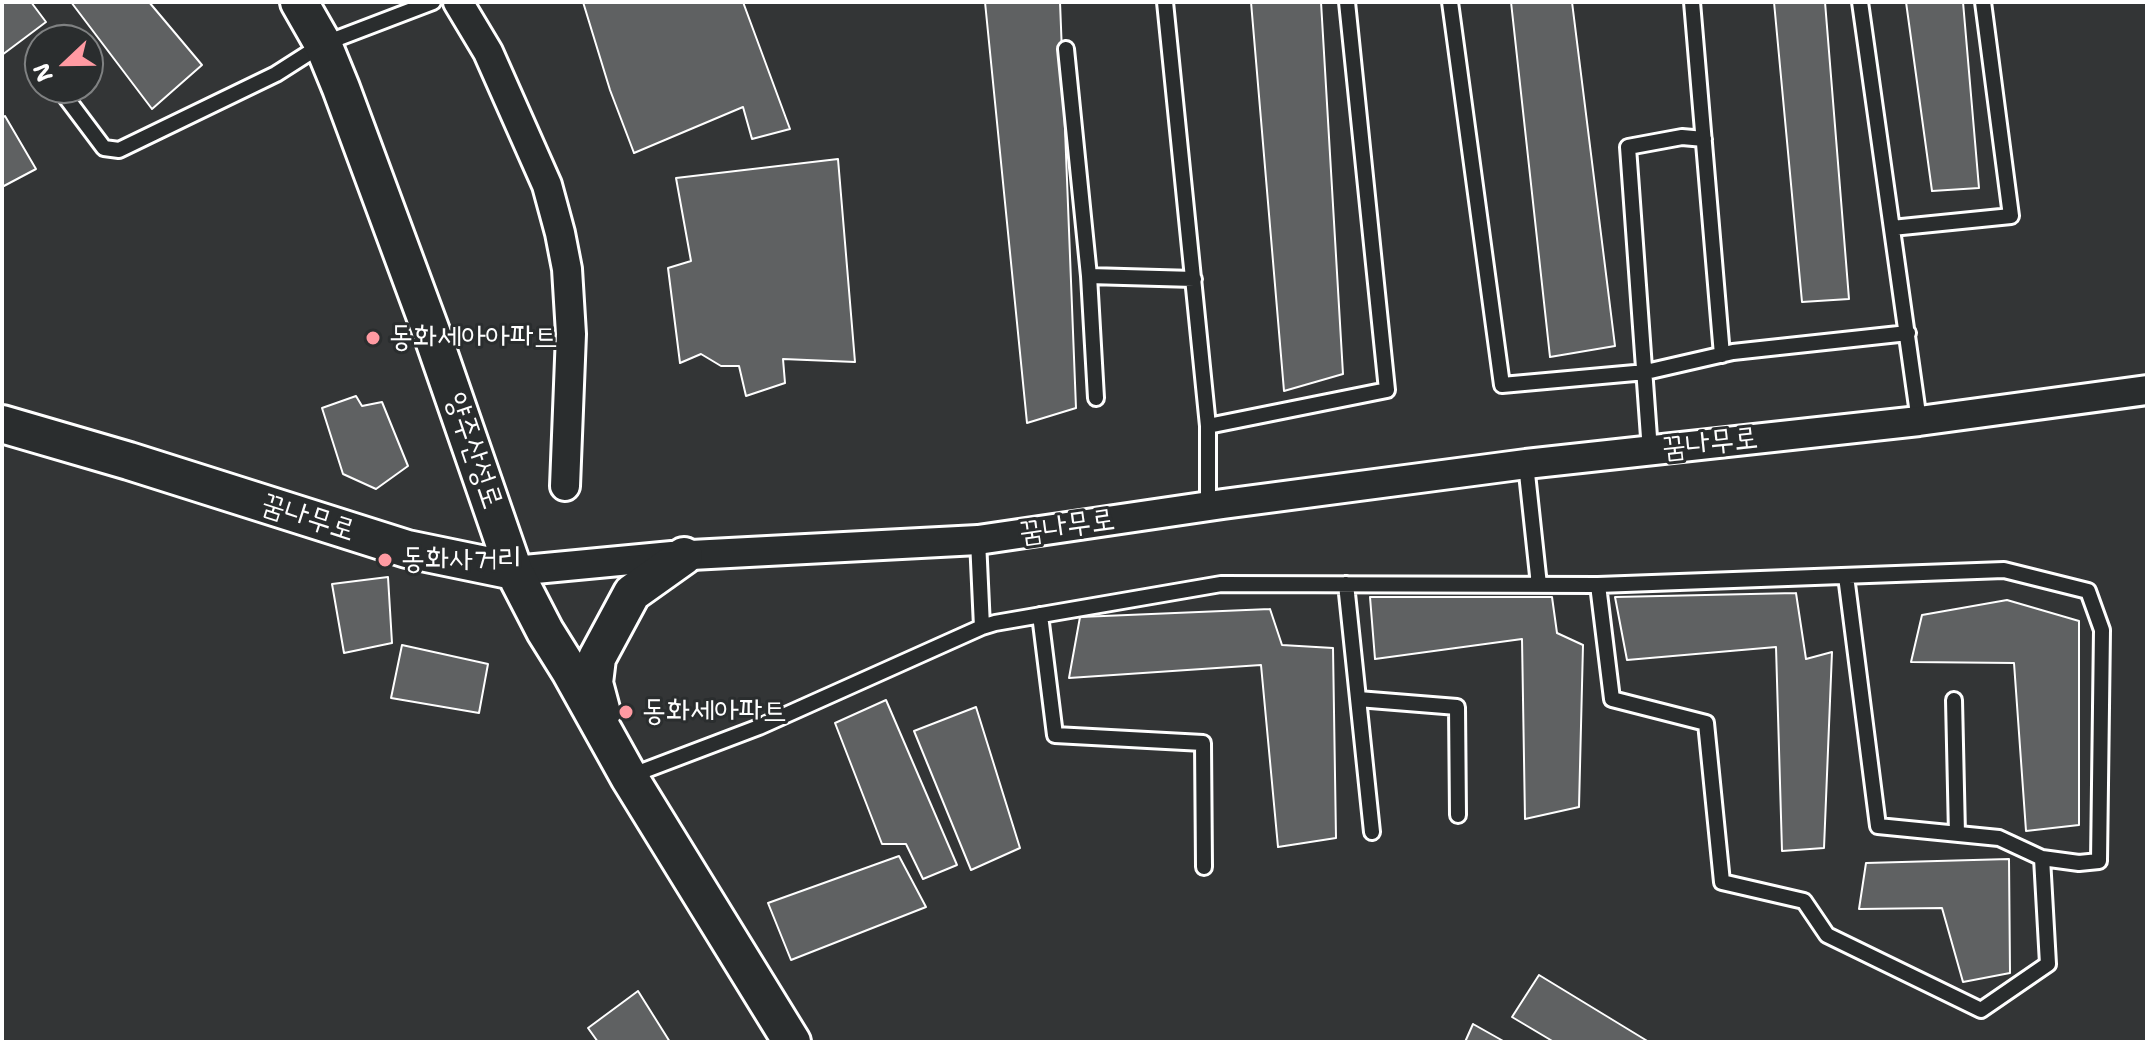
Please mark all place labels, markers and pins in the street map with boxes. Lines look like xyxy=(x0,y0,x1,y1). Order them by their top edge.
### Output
place label: 동화세아아파트 xyxy=(389,320,558,356)
marker: 동화세아아파트 xyxy=(364,329,382,347)
place label: 동화사거리 xyxy=(401,542,522,578)
marker: 동화사거리 xyxy=(376,551,394,569)
place label: 동화세아파트 xyxy=(642,694,787,730)
marker: 동화세아파트 xyxy=(617,703,635,721)

